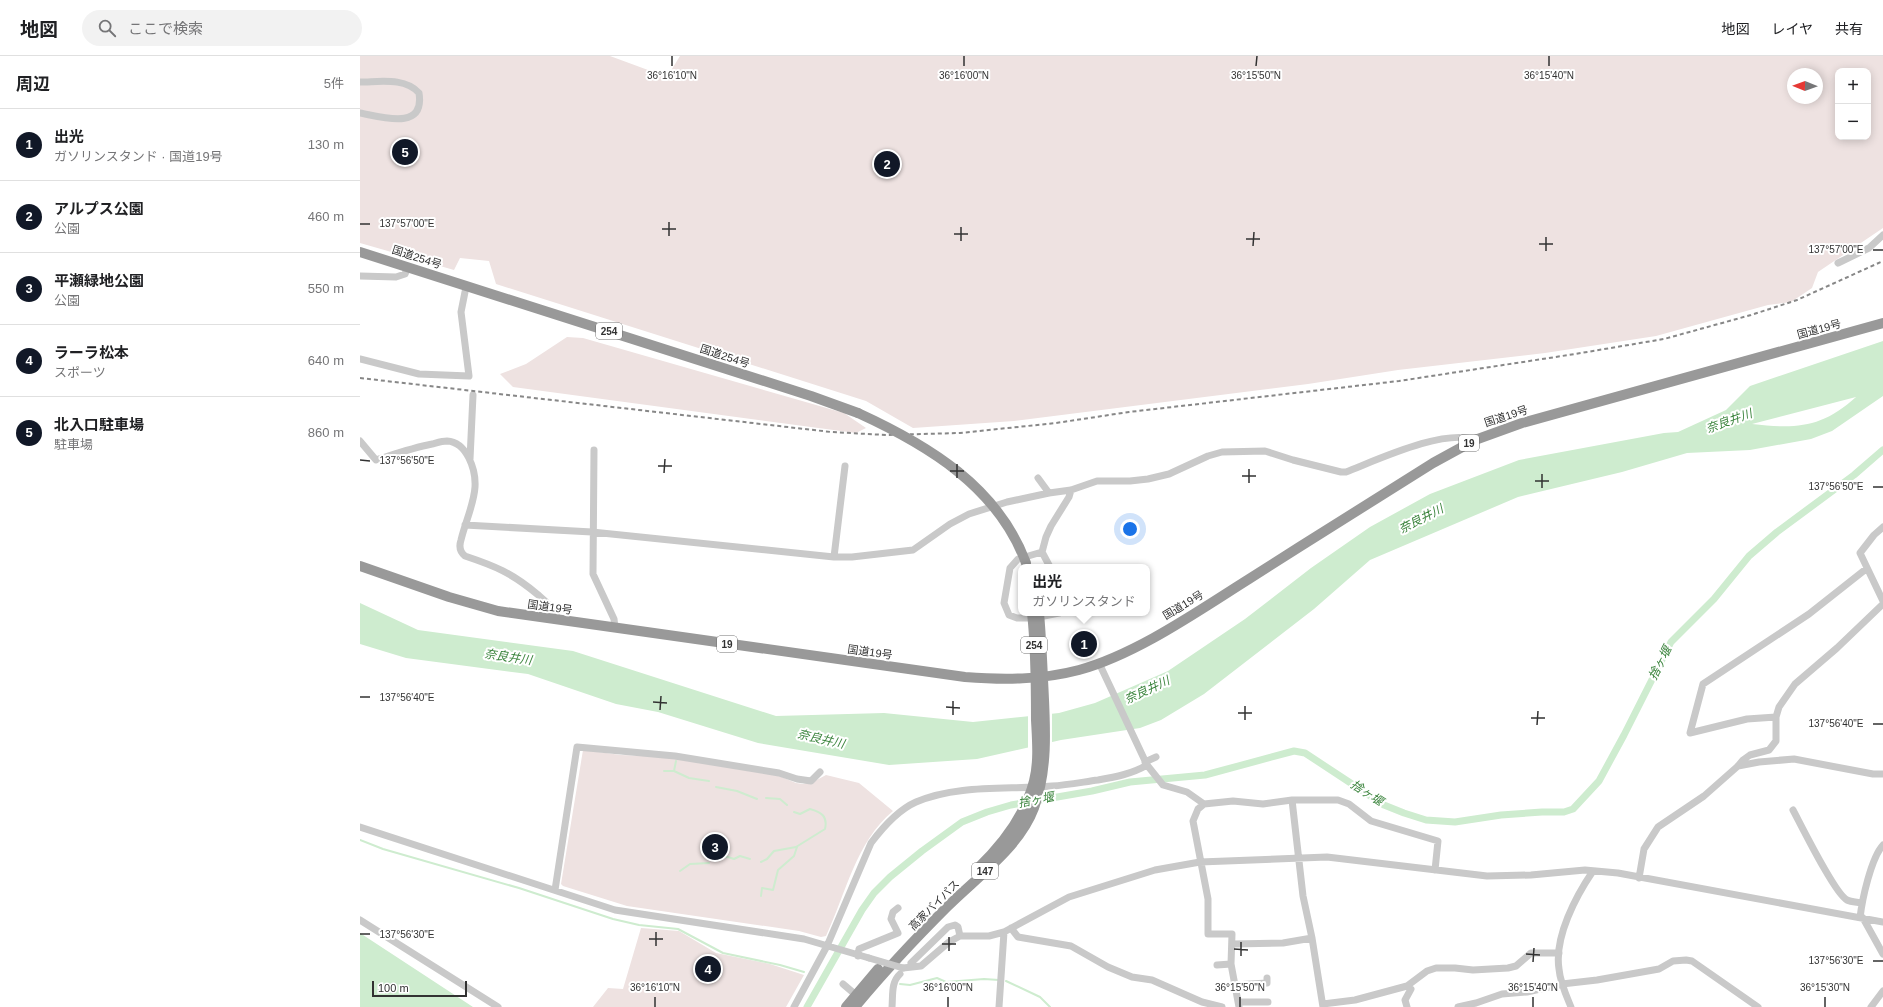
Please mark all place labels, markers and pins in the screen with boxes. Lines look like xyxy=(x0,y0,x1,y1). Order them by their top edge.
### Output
pin: 5 xyxy=(392,137,418,167)
pin: 2 xyxy=(874,149,900,179)
pin: 1 xyxy=(1071,629,1097,659)
pin: 3 xyxy=(702,832,728,862)
pin: 4 xyxy=(695,954,721,984)

